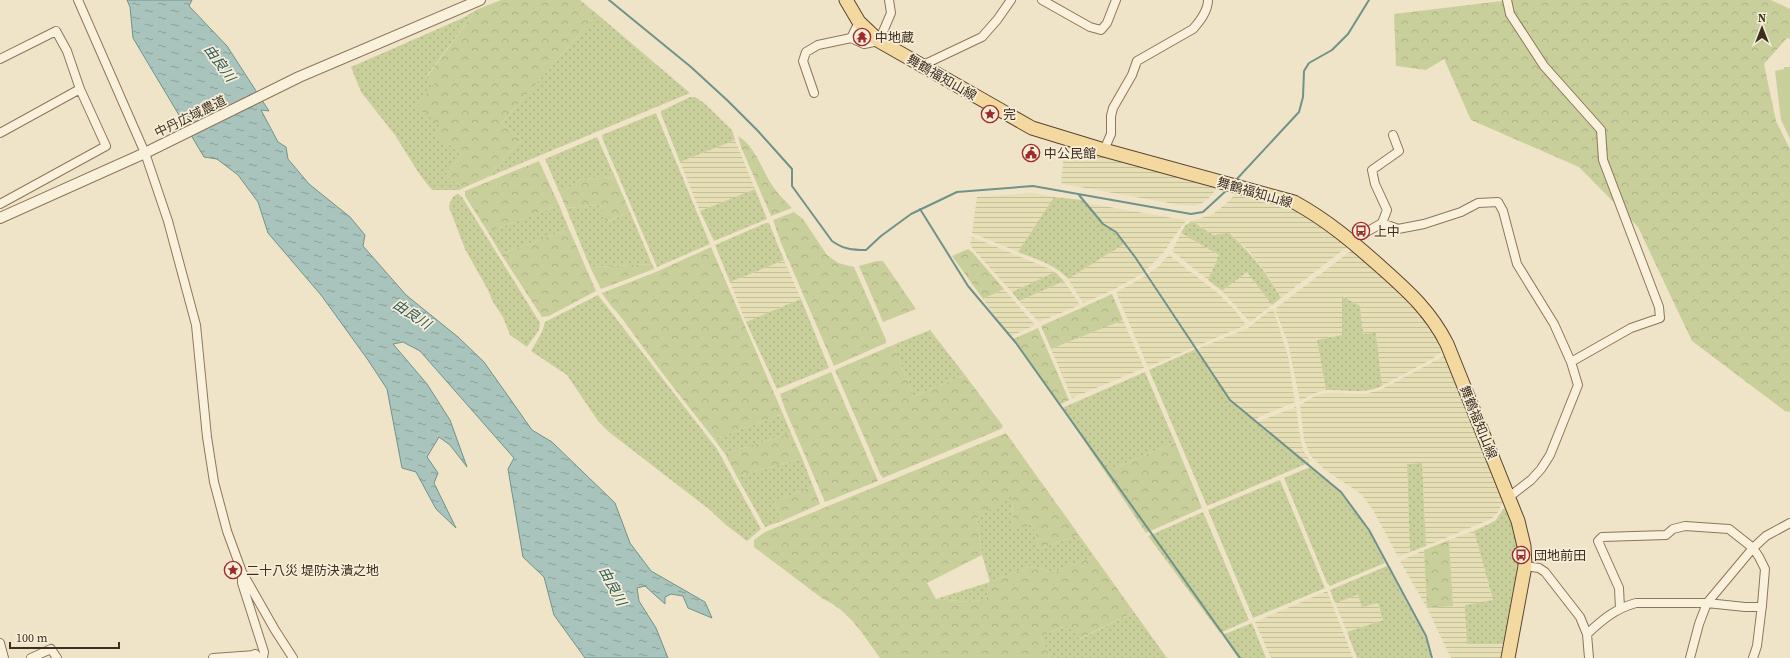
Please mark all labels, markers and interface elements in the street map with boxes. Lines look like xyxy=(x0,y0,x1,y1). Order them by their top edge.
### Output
north arrow xyxy=(1742,8,1782,48)
text: N xyxy=(1758,11,1766,26)
temple icon: 中地蔵 xyxy=(852,27,872,47)
place label: 中地蔵 xyxy=(875,29,914,46)
water label: 由良川 xyxy=(200,40,242,87)
street label: 舞鶴福知山線 xyxy=(904,51,980,104)
street label: 中丹広域農道 xyxy=(151,92,229,141)
place icon: 完 xyxy=(980,104,1000,124)
place label: 完 xyxy=(1003,106,1016,123)
public building icon: 中公民館 xyxy=(1021,143,1041,163)
place label: 中公民館 xyxy=(1044,145,1096,162)
street label: 舞鶴福知山線 xyxy=(1215,174,1295,211)
bus stop icon: 上中 xyxy=(1351,221,1371,241)
place label: 上中 xyxy=(1374,223,1400,240)
water label: 由良川 xyxy=(389,294,437,335)
street label: 舞鶴福知山線 xyxy=(1456,383,1501,462)
bus stop icon: 団地前田 xyxy=(1511,545,1531,565)
place label: 団地前田 xyxy=(1534,547,1586,564)
place icon: 二十八災 堤防決潰之地 xyxy=(223,560,243,580)
place label: 二十八災 堤防決潰之地 xyxy=(246,562,379,579)
water label: 由良川 xyxy=(594,563,633,611)
scale bar xyxy=(10,624,119,650)
text: 100 m xyxy=(16,630,48,646)

